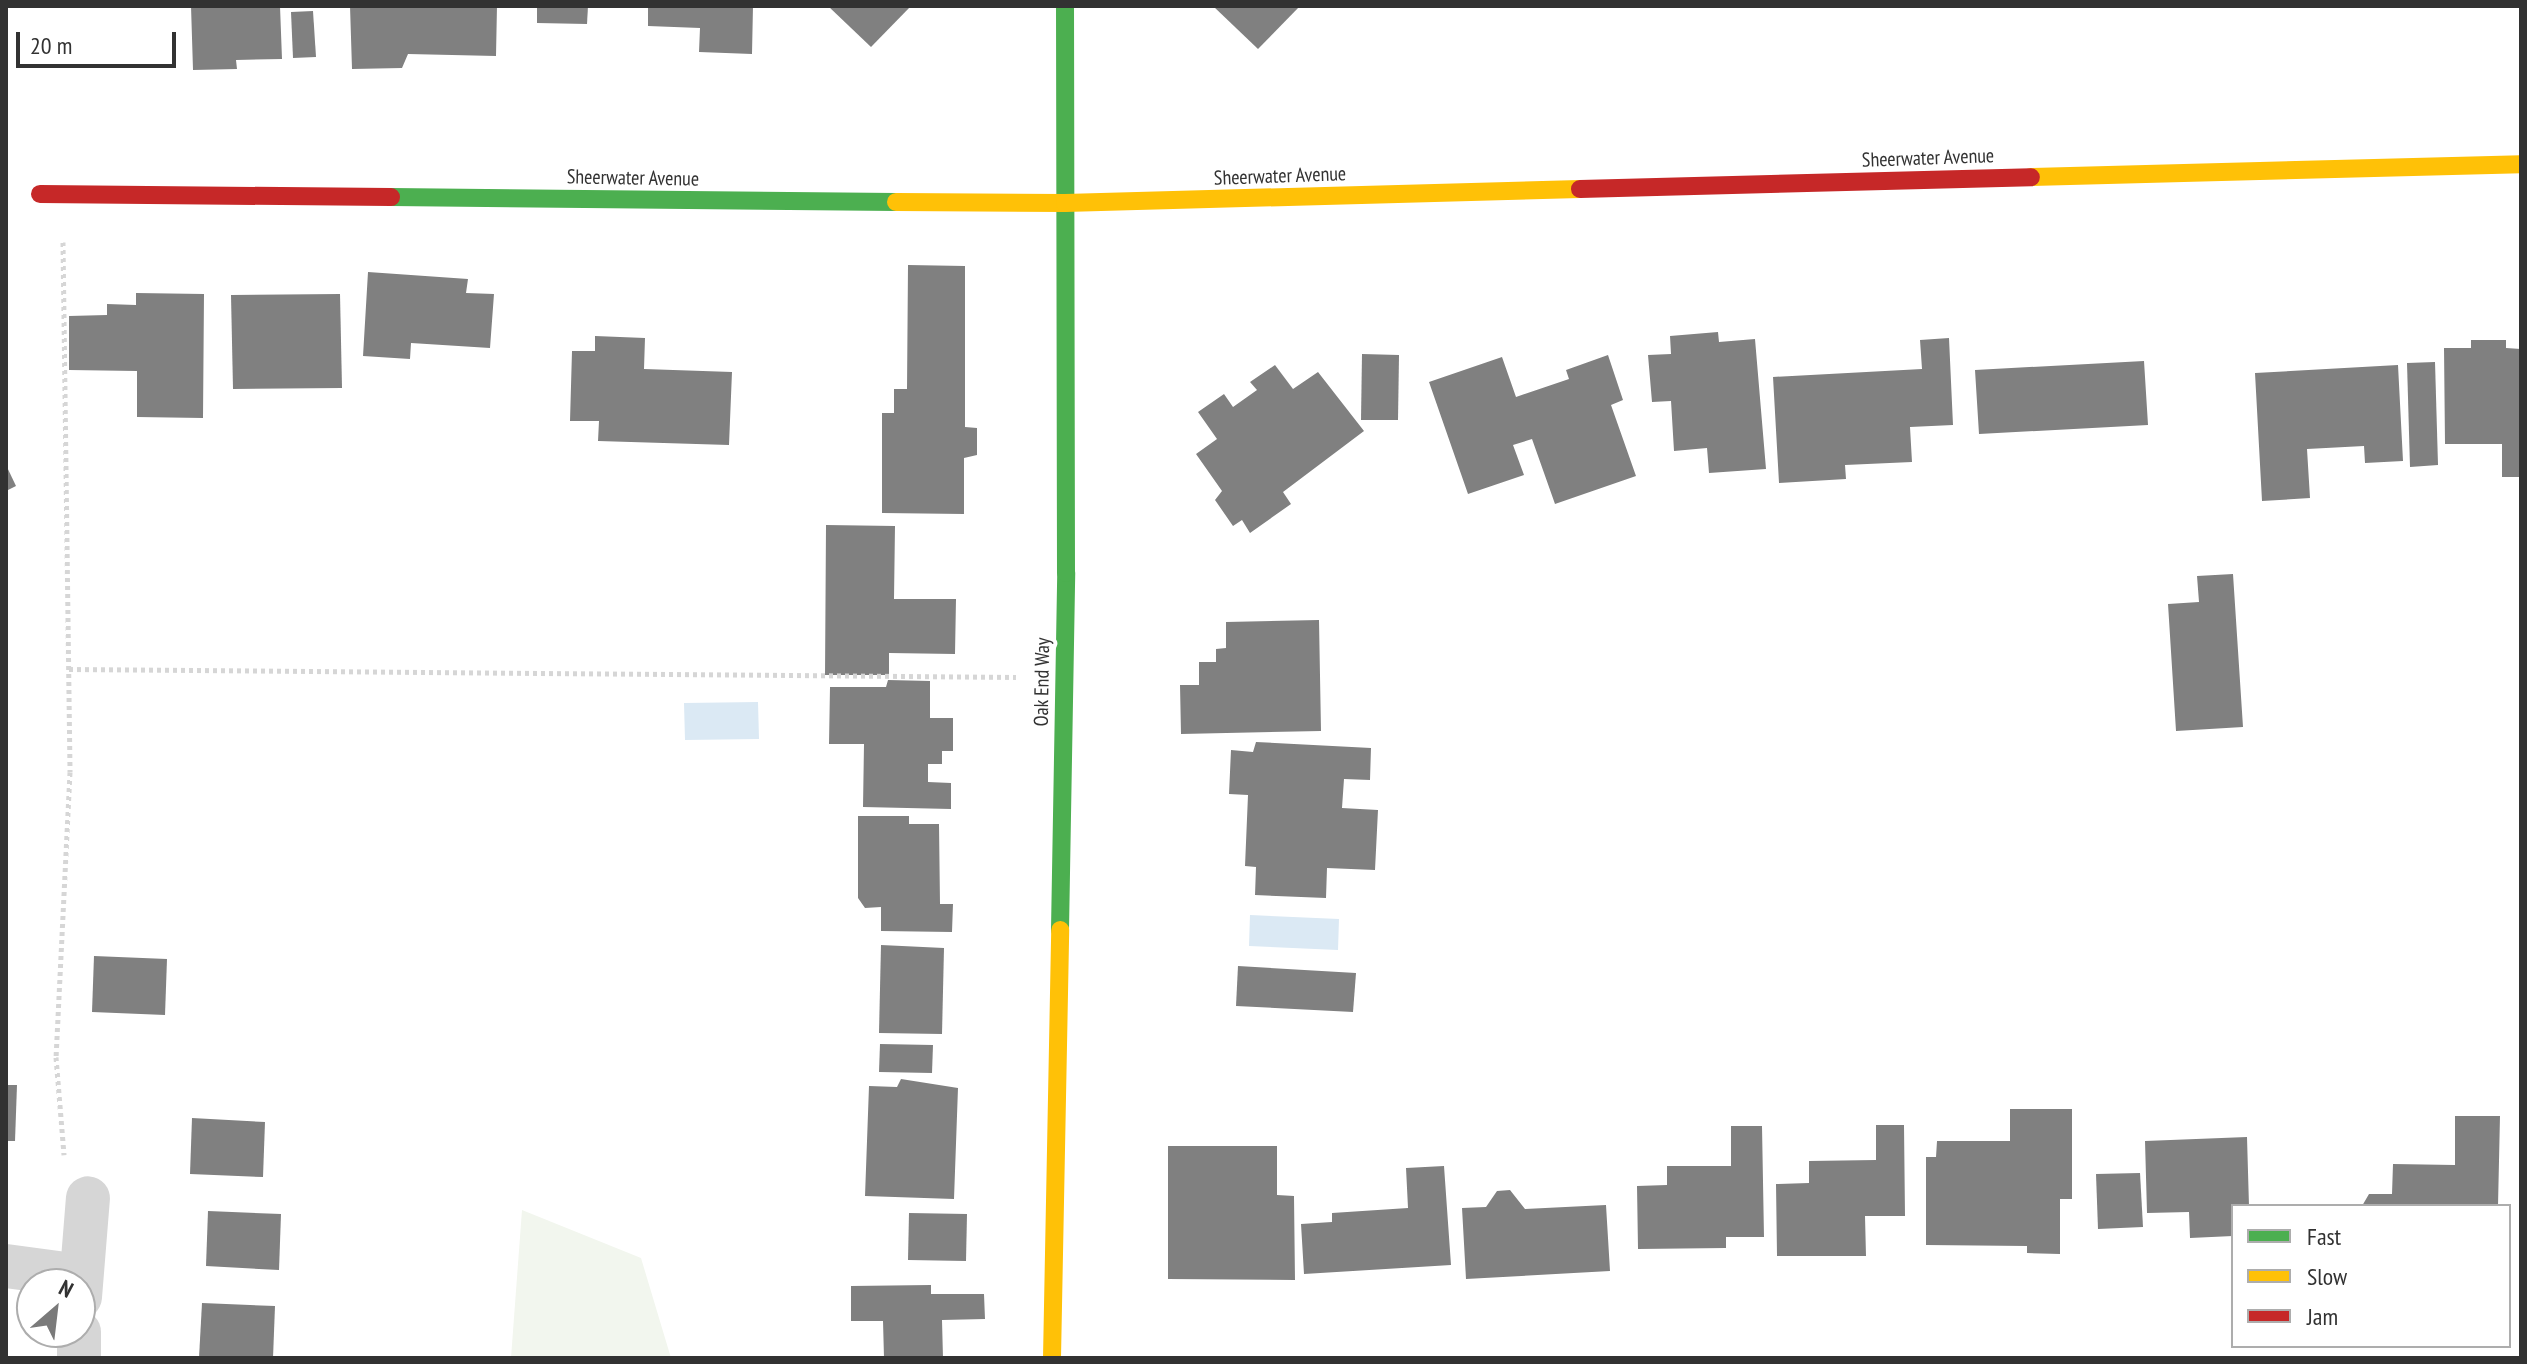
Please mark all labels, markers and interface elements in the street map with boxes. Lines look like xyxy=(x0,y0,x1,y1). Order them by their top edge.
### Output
scale bar xyxy=(20,16,180,66)
text: 20 m xyxy=(30,30,72,61)
street label: Sheerwater Avenue xyxy=(1861,144,1995,172)
street label: Sheerwater Avenue xyxy=(1213,162,1347,190)
street label: Sheerwater Avenue xyxy=(566,165,700,191)
street label: Oak End Way xyxy=(1029,637,1055,727)
legend xyxy=(2231,1204,2511,1348)
text: Fast xyxy=(2307,1221,2341,1252)
text: Slow xyxy=(2307,1261,2347,1292)
north arrow xyxy=(16,1268,96,1348)
text: N xyxy=(54,1273,78,1304)
text: Jam xyxy=(2307,1301,2338,1332)

